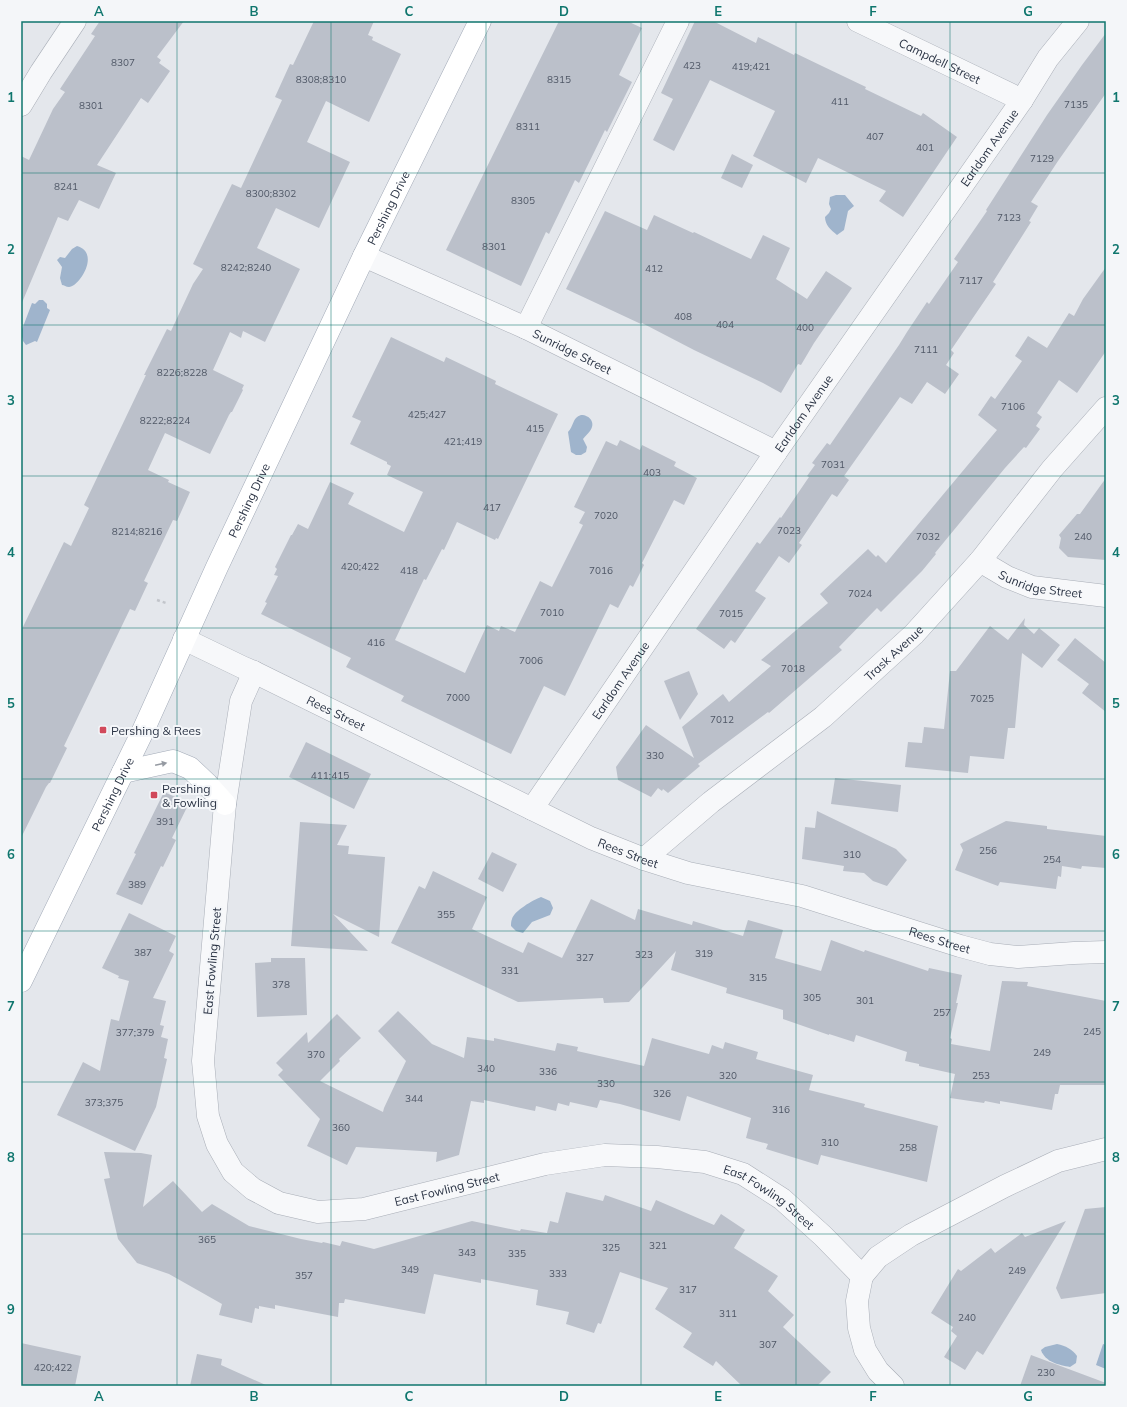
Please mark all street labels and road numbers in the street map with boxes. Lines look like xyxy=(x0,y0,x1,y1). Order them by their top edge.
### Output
street label: Campdell Street xyxy=(897,34,983,87)
street label: Earldom Avenue xyxy=(957,106,1021,189)
street label: Pershing Drive xyxy=(363,168,412,247)
street label: Sunridge Street xyxy=(530,325,614,377)
street label: Earldom Avenue xyxy=(771,371,835,455)
street label: Pershing Drive xyxy=(225,461,273,540)
street label: Sunridge Street xyxy=(996,566,1083,601)
street label: Trask Avenue xyxy=(861,622,926,683)
street label: Earldom Avenue xyxy=(588,638,652,722)
street label: Rees Street xyxy=(304,692,368,733)
street label: Pershing Drive xyxy=(88,755,137,834)
street label: Rees Street xyxy=(596,834,660,871)
street label: East Fowling Street xyxy=(200,907,224,1015)
street label: Rees Street xyxy=(907,923,972,956)
street label: East Fowling Street xyxy=(722,1161,818,1232)
street label: East Fowling Street xyxy=(393,1168,501,1209)

